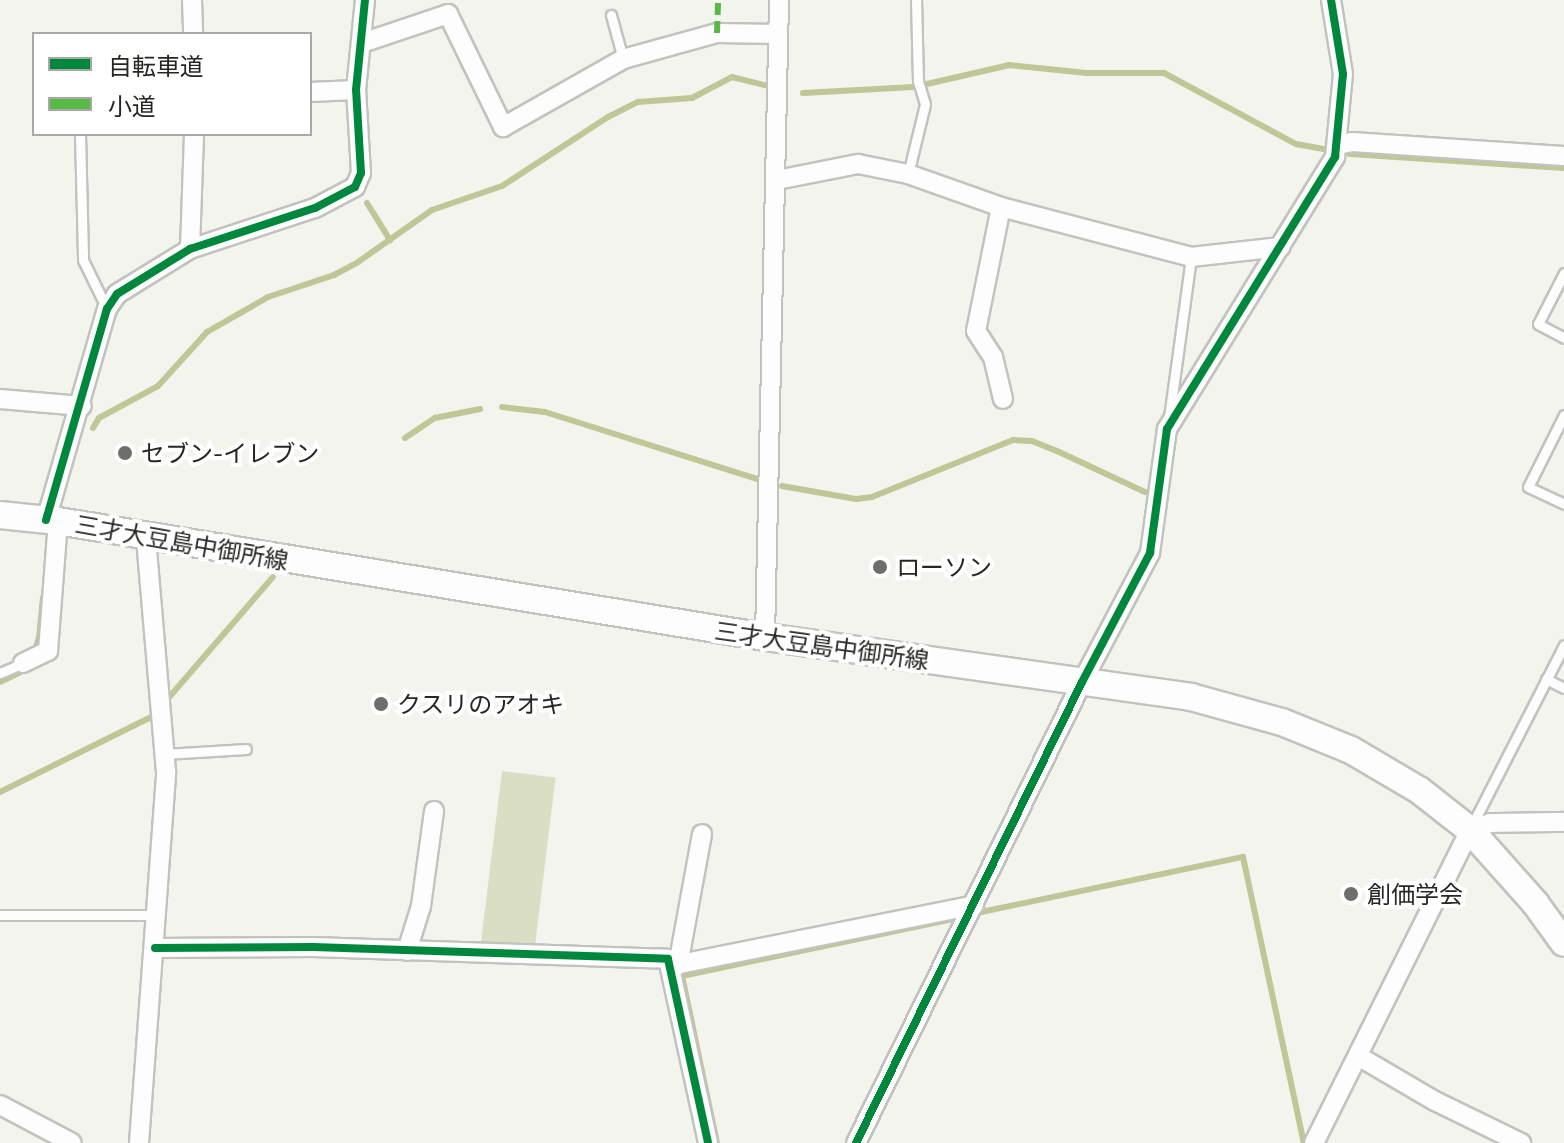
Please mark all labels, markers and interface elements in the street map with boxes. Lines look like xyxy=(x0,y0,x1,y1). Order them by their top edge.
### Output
legend xyxy=(32,32,312,136)
text: 自転車道 xyxy=(108,51,204,80)
text: 小道 xyxy=(108,91,156,120)
place label: セブン-イレブン xyxy=(141,439,319,467)
marker: セブン-イレブン xyxy=(116,444,134,462)
street label: 三才大豆島中御所線 xyxy=(73,509,291,575)
place label: ローソン xyxy=(896,553,992,581)
marker: ローソン xyxy=(871,558,889,576)
street label: 三才大豆島中御所線 xyxy=(713,616,931,674)
place label: クスリのアオキ xyxy=(397,690,565,718)
marker: クスリのアオキ xyxy=(372,695,390,713)
place label: 創価学会 xyxy=(1367,880,1463,908)
marker: 創価学会 xyxy=(1342,885,1360,903)

